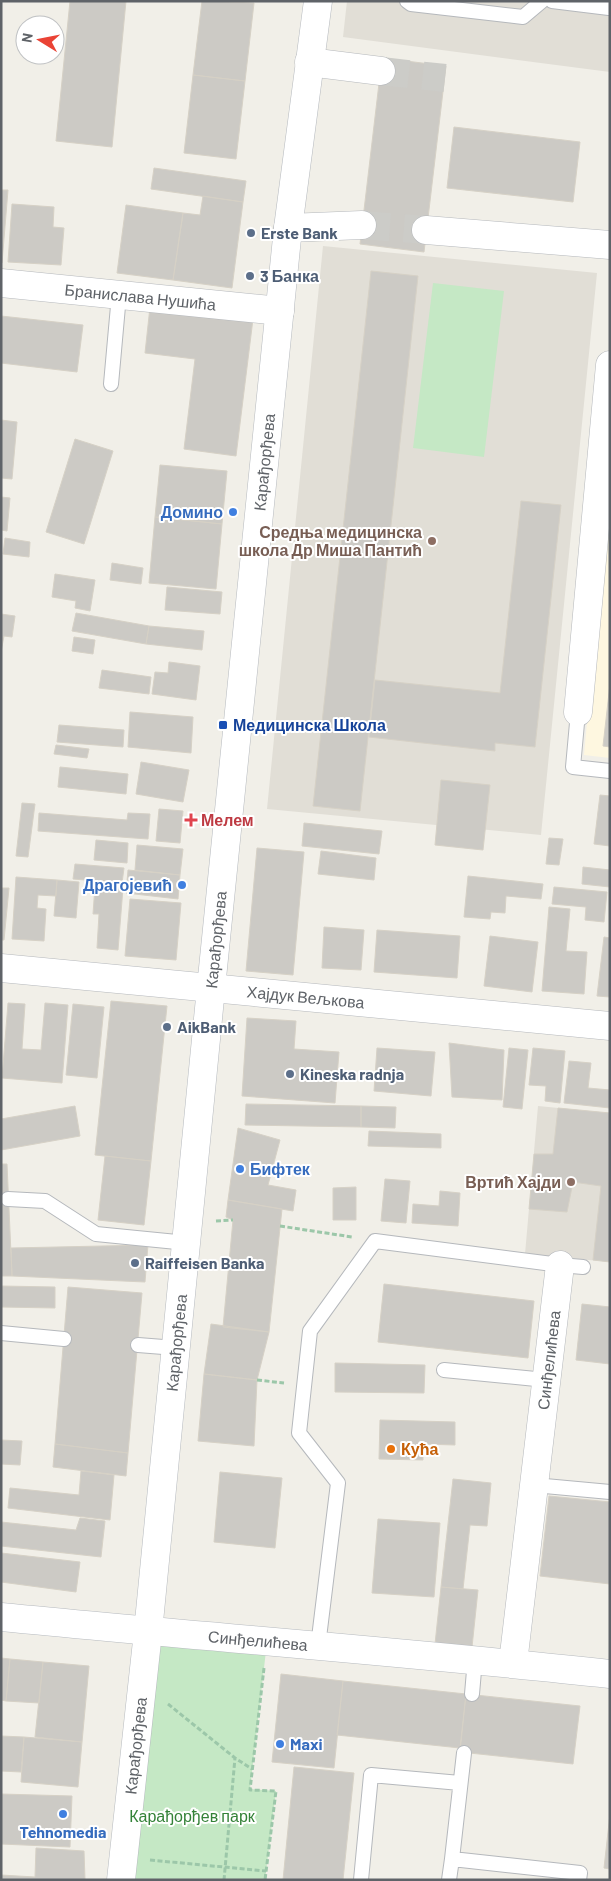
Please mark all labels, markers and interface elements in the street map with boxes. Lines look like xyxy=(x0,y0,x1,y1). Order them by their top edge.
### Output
north arrow xyxy=(15,15,65,65)
text: N xyxy=(18,32,36,44)
place label: Erste Bank xyxy=(261,223,338,242)
marker: Erste Bank xyxy=(245,227,257,239)
place label: 3 Банка xyxy=(260,266,319,285)
marker: 3 Банка xyxy=(244,270,256,282)
street label: Бранислава Нушића xyxy=(64,279,217,314)
street label: Карађорђева xyxy=(249,412,278,512)
place label: Домино xyxy=(161,502,223,521)
marker: Домино xyxy=(227,506,239,518)
place label: Средња медицинска школа Др Миша Пантић xyxy=(239,522,422,559)
marker: Средња медицинска школа Др Миша Пантић xyxy=(426,535,438,547)
place label: Медицинска Школа xyxy=(233,715,386,734)
marker: Медицинска Школа xyxy=(217,719,229,731)
place label: Мелем xyxy=(201,810,254,829)
marker: Мелем xyxy=(185,814,197,826)
place label: Драгојевић xyxy=(83,875,172,894)
marker: Драгојевић xyxy=(176,879,188,891)
street label: Карађорђева xyxy=(201,890,230,989)
street label: Хајдук Вељкова xyxy=(246,981,365,1012)
place label: AikBank xyxy=(177,1017,236,1036)
marker: AikBank xyxy=(161,1021,173,1033)
place label: Kineska radnja xyxy=(300,1064,404,1083)
marker: Kineska radnja xyxy=(284,1068,296,1080)
place label: Бифтек xyxy=(250,1159,311,1178)
marker: Бифтек xyxy=(234,1163,246,1175)
place label: Вртић Хајди xyxy=(465,1172,561,1191)
marker: Вртић Хајди xyxy=(565,1176,577,1188)
place label: Raiffeisen Banka xyxy=(145,1253,264,1272)
marker: Raiffeisen Banka xyxy=(129,1257,141,1269)
street label: Карађорђева xyxy=(162,1293,190,1392)
street label: Синђелићева xyxy=(533,1309,564,1411)
place label: Кућа xyxy=(401,1439,438,1458)
marker: Кућа xyxy=(385,1443,397,1455)
street label: Синђелићева xyxy=(207,1626,309,1654)
street label: Карађорђева xyxy=(120,1696,150,1795)
place label: Maxi xyxy=(290,1734,323,1753)
marker: Maxi xyxy=(274,1738,286,1750)
park label: Карађорђев парк xyxy=(129,1806,256,1825)
marker: Tehnomedia xyxy=(57,1808,69,1820)
place label: Tehnomedia xyxy=(20,1822,106,1841)

